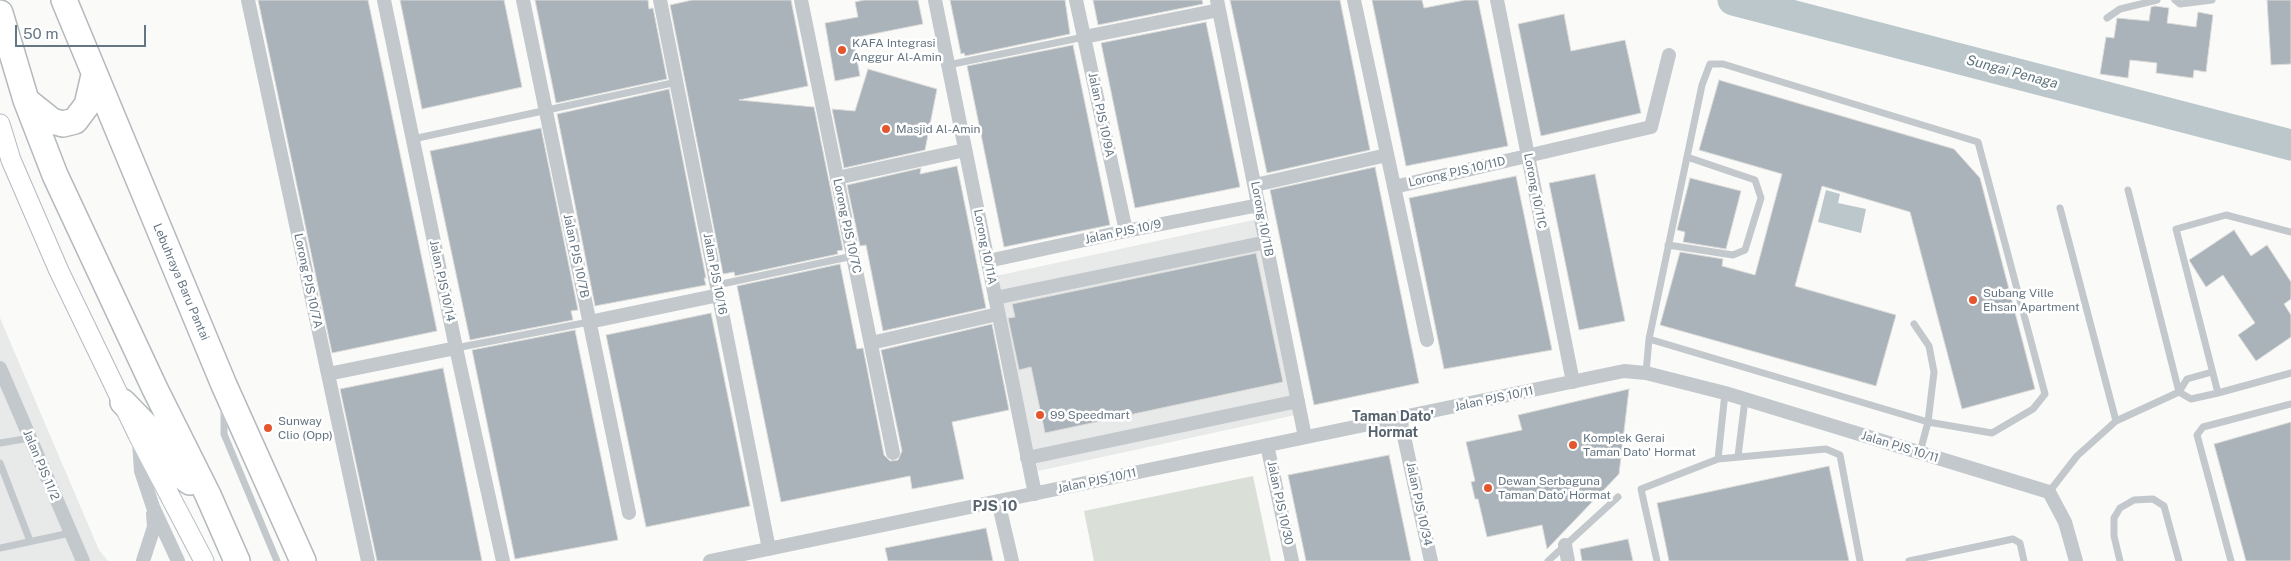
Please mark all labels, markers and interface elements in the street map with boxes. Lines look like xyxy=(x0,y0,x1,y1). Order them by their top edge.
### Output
scale bar xyxy=(18,15,149,47)
text: 50 m xyxy=(23,25,58,42)
place label: KAFA Integrasi Anggur Al-Amin xyxy=(852,36,942,64)
marker: KAFA Integrasi Anggur Al-Amin xyxy=(836,44,848,56)
water label: Sungai Penaga xyxy=(1964,52,2060,92)
street label: Jalan PJS 10/9A xyxy=(1085,71,1117,159)
place label: Masjid Al-Amin xyxy=(896,122,981,136)
marker: Masjid Al-Amin xyxy=(880,123,892,135)
street label: Lorong 10/11C xyxy=(1521,152,1549,230)
street label: Lorong PJS 10/11D xyxy=(1407,154,1507,190)
street label: Lorong PJS 10/7C xyxy=(830,177,864,275)
street label: Lorong 10/11B xyxy=(1248,180,1276,258)
street label: Lorong 10/11A xyxy=(971,208,999,286)
street label: Jalan PJS 10/7B xyxy=(560,213,592,299)
street label: Jalan PJS 10/9 xyxy=(1083,217,1163,247)
street label: Lebuhraya Baru Pantai xyxy=(150,221,212,343)
street label: Lorong PJS 10/7A xyxy=(291,232,325,330)
street label: Jalan PJS 10/16 xyxy=(700,232,730,316)
street label: Jalan PJS 10/14 xyxy=(426,239,458,323)
place label: Subang Ville Ehsan Apartment xyxy=(1983,286,2080,314)
marker: Subang Ville Ehsan Apartment xyxy=(1967,294,1979,306)
street label: Jalan PJS 10/11 xyxy=(1453,384,1535,414)
place label: 99 Speedmart xyxy=(1050,408,1130,422)
marker: 99 Speedmart xyxy=(1034,409,1046,421)
district label: Taman Dato' Hormat xyxy=(1352,409,1434,442)
place label: Sunway Clio (Opp) xyxy=(278,414,333,442)
marker: Sunway Clio (Opp) xyxy=(262,422,274,434)
street label: Jalan PJS 11/2 xyxy=(20,428,62,502)
street label: Jalan PJS 10/11 xyxy=(1860,428,1940,466)
place label: Komplek Gerai Taman Dato' Hormat xyxy=(1583,431,1696,459)
marker: Komplek Gerai Taman Dato' Hormat xyxy=(1567,439,1579,451)
street label: Jalan PJS 10/30 xyxy=(1264,460,1296,546)
street label: Jalan PJS 10/34 xyxy=(1403,461,1435,547)
street label: Jalan PJS 10/11 xyxy=(1056,466,1138,496)
place label: Dewan Serbaguna Taman Dato' Hormat xyxy=(1498,474,1611,502)
marker: Dewan Serbaguna Taman Dato' Hormat xyxy=(1482,482,1494,494)
district label: PJS 10 xyxy=(973,497,1017,515)

